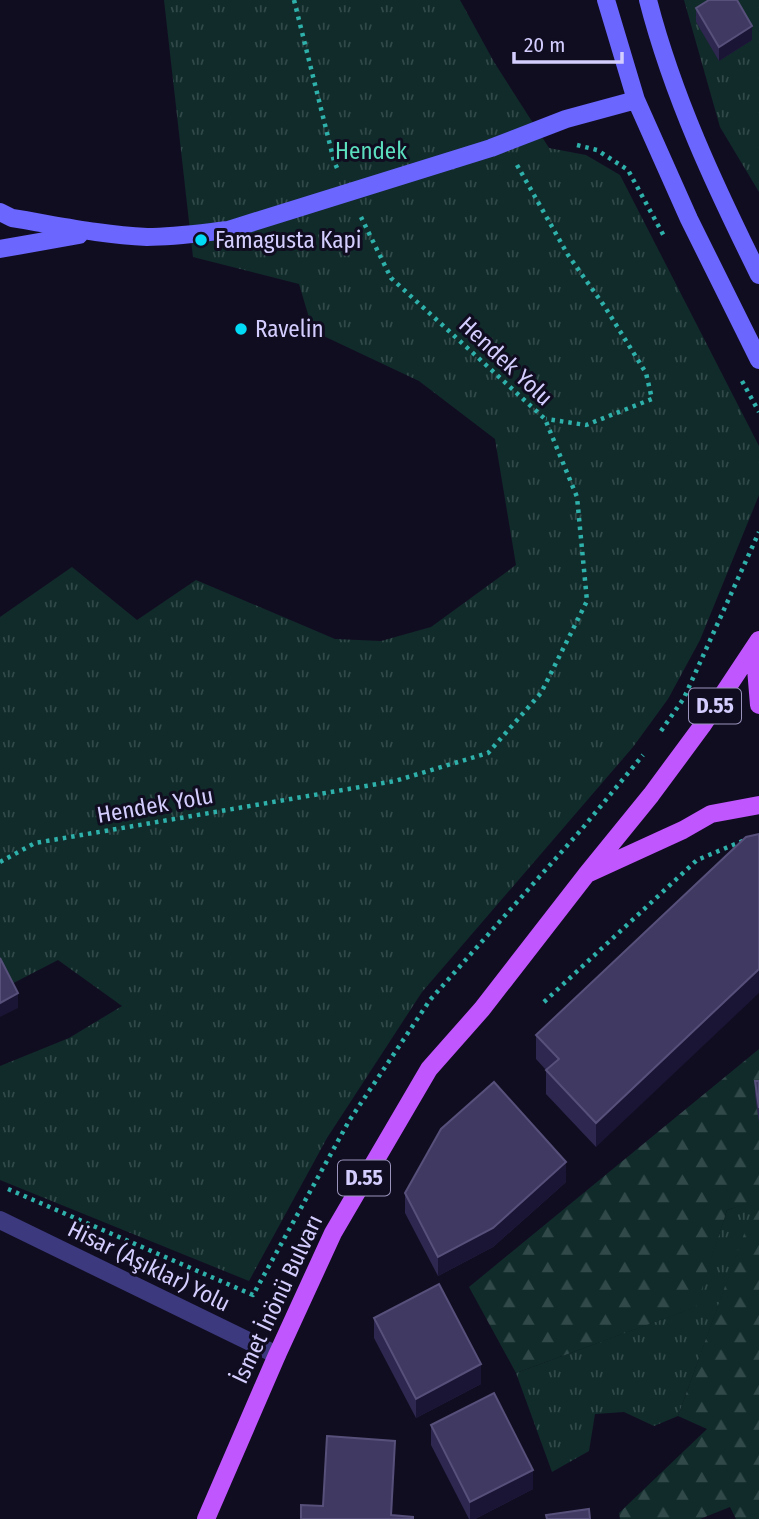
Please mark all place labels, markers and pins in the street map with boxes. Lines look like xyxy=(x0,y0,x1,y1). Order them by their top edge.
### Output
place label: Famagusta Kapi xyxy=(215,226,361,254)
marker: Famagusta Kapi xyxy=(193,232,209,248)
place label: Ravelin xyxy=(255,315,324,343)
marker: Ravelin xyxy=(233,321,249,337)

